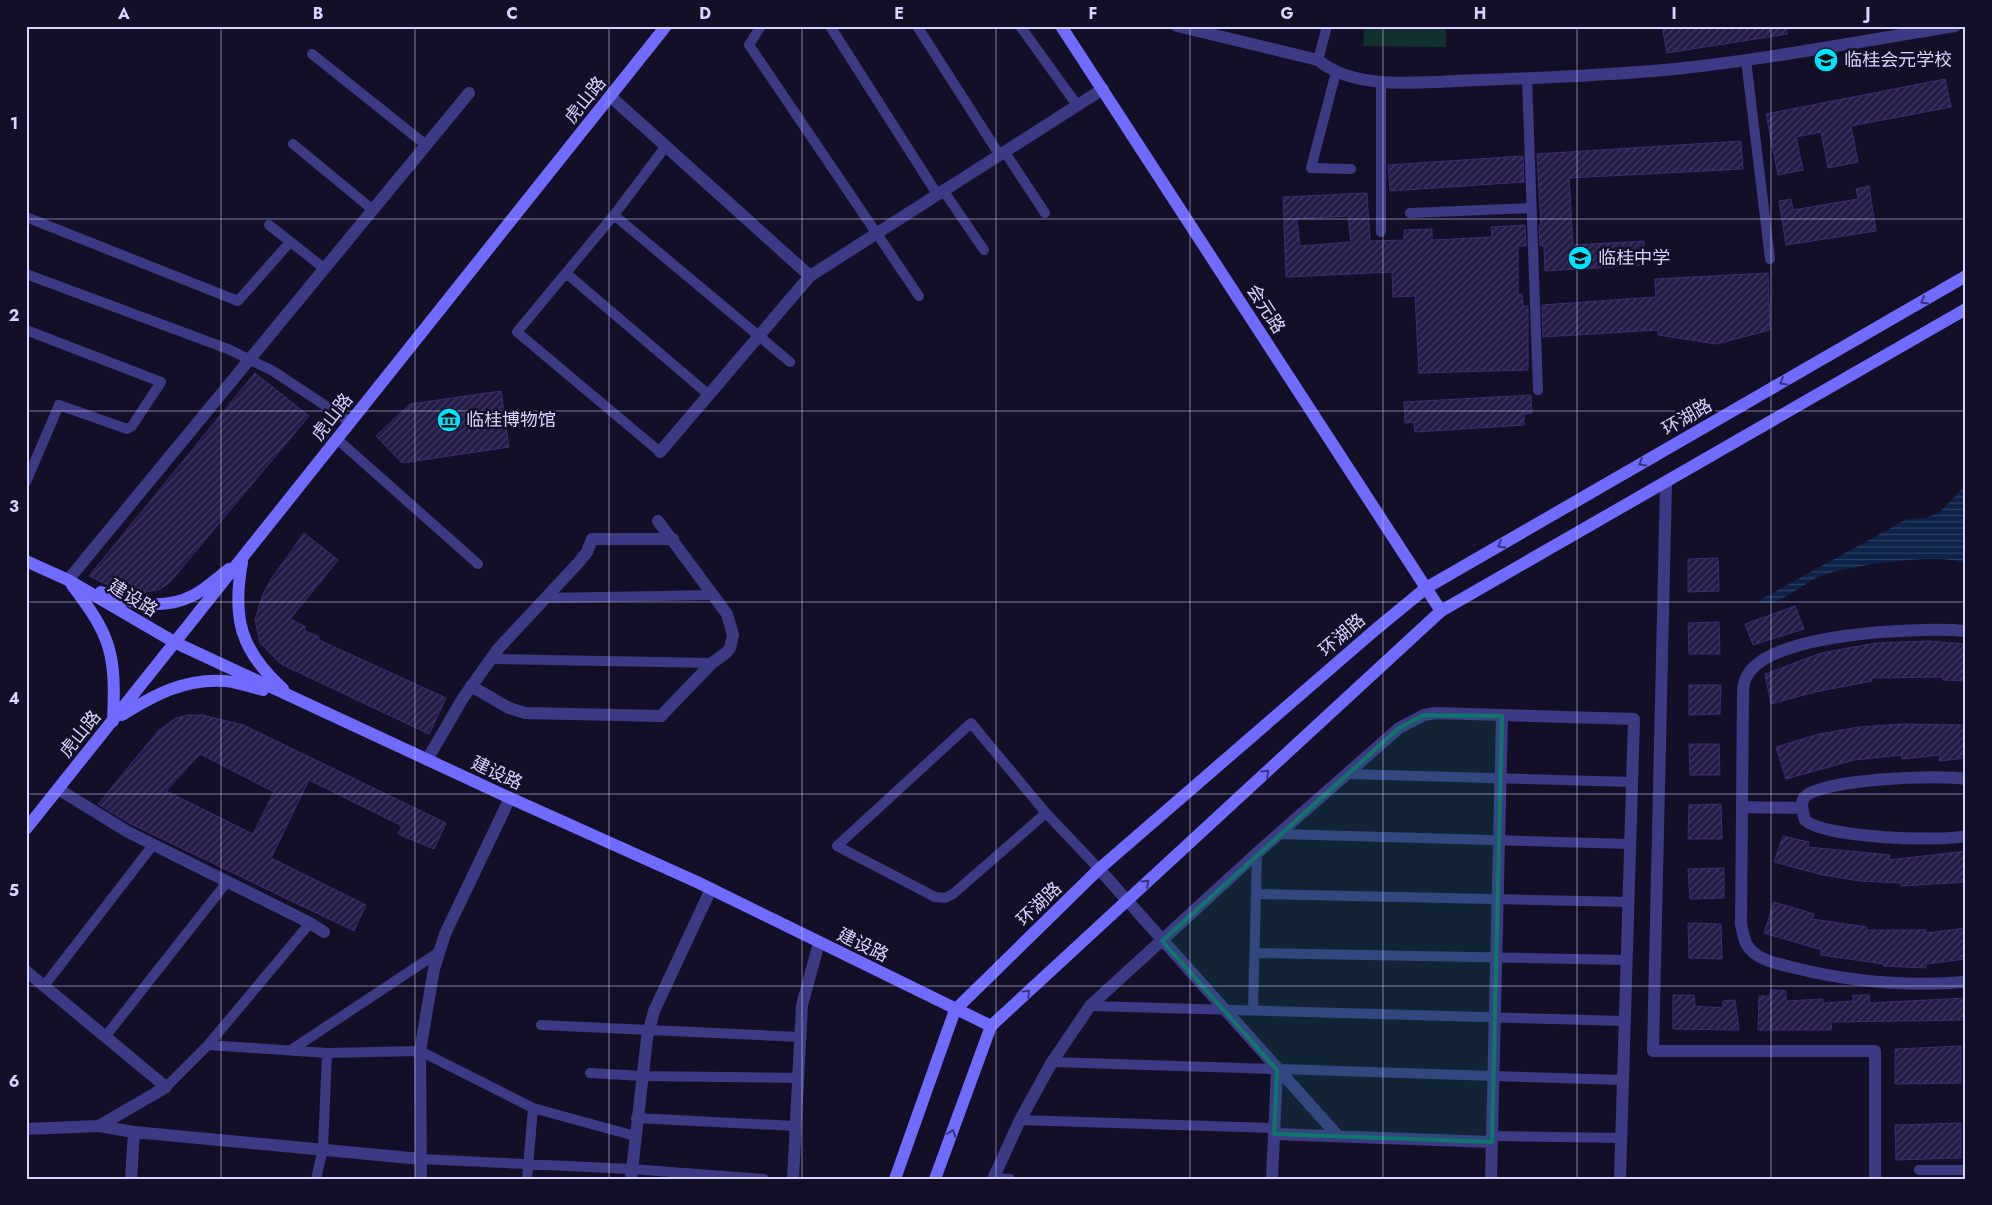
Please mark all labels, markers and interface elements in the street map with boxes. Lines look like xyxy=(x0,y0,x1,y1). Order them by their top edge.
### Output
text: A xyxy=(117,2,130,25)
text: B xyxy=(313,2,323,25)
text: C xyxy=(506,2,518,25)
text: D xyxy=(699,2,711,25)
text: E xyxy=(894,2,904,25)
text: F xyxy=(1089,2,1097,25)
text: G xyxy=(1280,2,1294,25)
text: H xyxy=(1474,2,1486,25)
text: I xyxy=(1671,2,1677,25)
text: J xyxy=(1862,2,1871,25)
school or university icon: 临桂会元学校 xyxy=(1813,47,1839,73)
place label: 临桂会元学校 xyxy=(1844,47,1952,73)
street label: 虎山路 xyxy=(558,71,612,129)
text: 1 xyxy=(10,112,18,135)
school or university icon: 临桂中学 xyxy=(1567,245,1593,271)
place label: 临桂中学 xyxy=(1598,245,1670,271)
street label: 会元路 xyxy=(1240,279,1292,339)
one-way arrow xyxy=(1920,294,1929,304)
text: 2 xyxy=(9,304,19,327)
one-way arrow xyxy=(1779,376,1788,386)
street label: 虎山路 xyxy=(305,388,359,446)
street label: 环湖路 xyxy=(1657,392,1717,442)
museum icon: 临桂博物馆 xyxy=(436,407,462,433)
place label: 临桂博物馆 xyxy=(466,407,556,433)
one-way arrow xyxy=(1639,457,1648,467)
text: 3 xyxy=(9,495,19,518)
one-way arrow xyxy=(1498,538,1507,548)
street label: 建设路 xyxy=(103,573,163,623)
street label: 环湖路 xyxy=(1313,607,1371,663)
text: 4 xyxy=(8,687,20,710)
street label: 虎山路 xyxy=(53,705,107,763)
street label: 建设路 xyxy=(467,750,527,796)
one-way arrow xyxy=(1260,770,1269,779)
street label: 环湖路 xyxy=(1011,876,1067,932)
text: 5 xyxy=(9,879,19,902)
one-way arrow xyxy=(1141,880,1150,889)
street label: 建设路 xyxy=(833,921,893,969)
one-way arrow xyxy=(1021,990,1030,999)
text: 6 xyxy=(9,1070,19,1093)
one-way arrow xyxy=(946,1129,956,1138)

